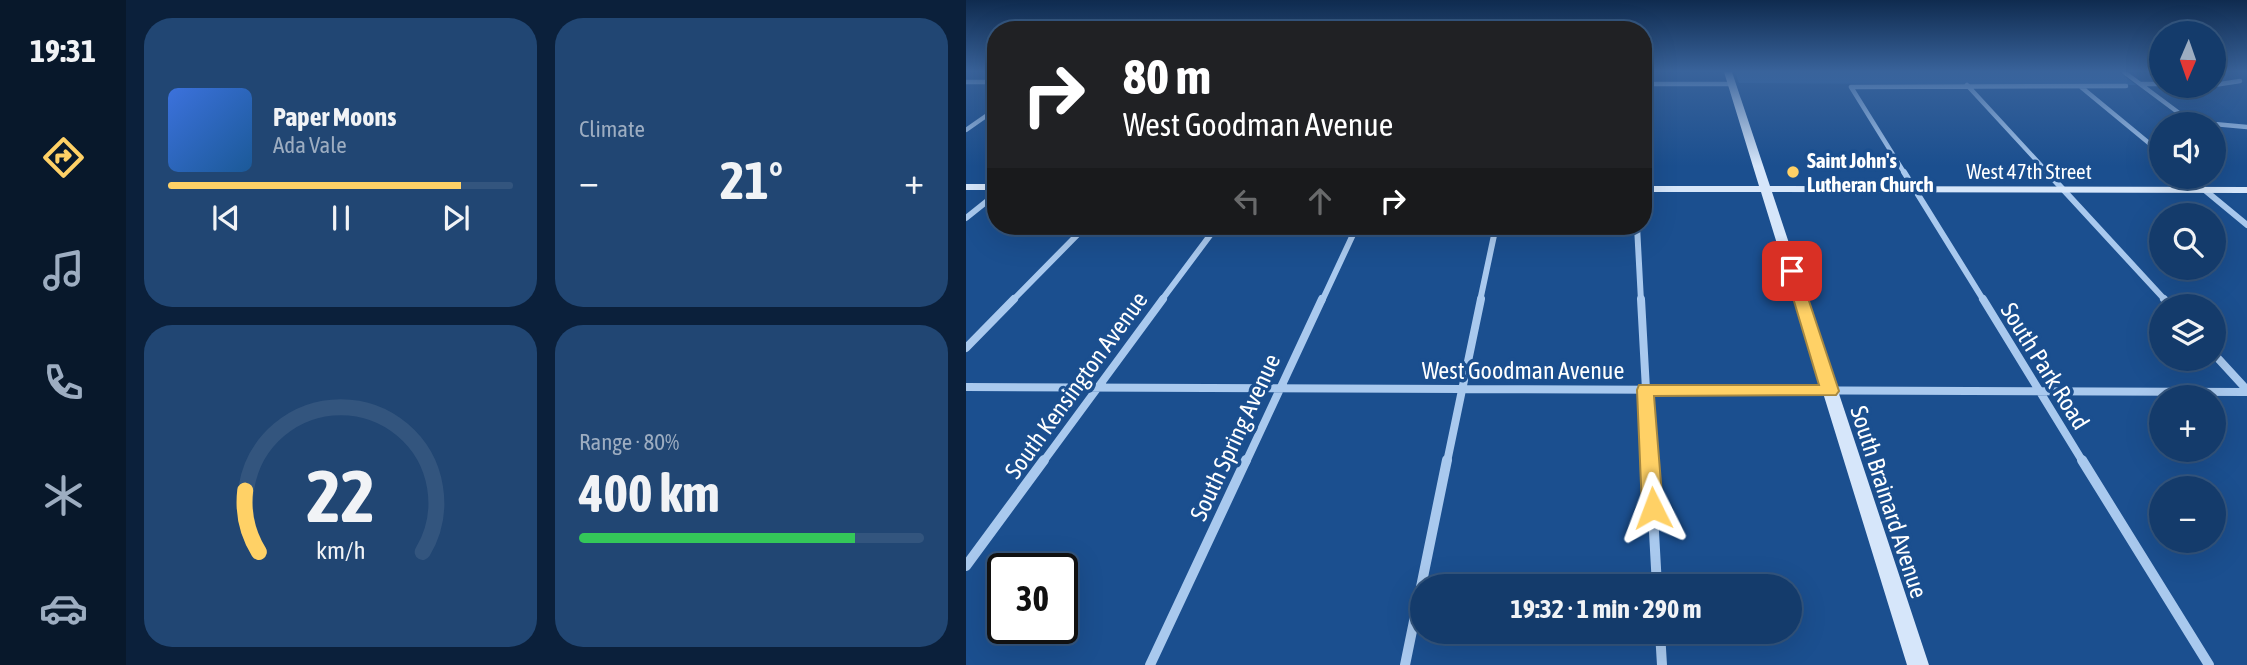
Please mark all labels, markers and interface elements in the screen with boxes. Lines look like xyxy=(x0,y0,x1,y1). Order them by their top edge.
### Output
north arrow xyxy=(2149,21,2226,98)
map controls xyxy=(2149,21,2226,553)
text: 19:31 xyxy=(30,32,96,69)
text: 80 m xyxy=(1123,48,1211,104)
icon: right xyxy=(1008,49,1099,140)
text: Paper Moons xyxy=(273,102,396,132)
text: West Goodman Avenue xyxy=(1123,106,1393,143)
button: sound xyxy=(2149,112,2226,189)
text: Climate xyxy=(579,116,645,142)
text: Ada Vale xyxy=(273,132,347,158)
icon: directions xyxy=(39,133,88,182)
place label: Saint John's Lutheran Church xyxy=(1807,148,1934,196)
text: 21° xyxy=(720,150,783,210)
text: − xyxy=(579,159,599,202)
text: + xyxy=(904,159,924,202)
street label: West 47th Street xyxy=(1966,159,2092,183)
marker: Saint John's Lutheran Church xyxy=(1785,164,1801,180)
icon: left xyxy=(1228,182,1266,220)
icon: ahead xyxy=(1301,182,1339,220)
icon: right xyxy=(1374,182,1412,220)
icon: previous xyxy=(207,199,245,237)
icon: pause xyxy=(322,199,360,237)
icon: next xyxy=(437,199,475,237)
button: search xyxy=(2149,203,2226,280)
pin xyxy=(1762,241,1822,301)
icon: music xyxy=(39,246,88,295)
icon: arrive xyxy=(1773,252,1811,290)
street label: South Kensington Avenue xyxy=(999,287,1153,483)
button: layers xyxy=(2149,294,2226,371)
street label: South Park Road xyxy=(1995,298,2095,434)
street label: South Spring Avenue xyxy=(1185,349,1285,525)
street label: West Goodman Avenue xyxy=(1422,357,1624,384)
icon: phone xyxy=(39,358,88,407)
button: + xyxy=(2149,385,2226,462)
street label: South Brainard Avenue xyxy=(1845,403,1933,601)
text: Range · 80% xyxy=(579,429,679,455)
text: 22 xyxy=(306,454,375,537)
text: 400 km xyxy=(579,463,720,523)
icon: climate xyxy=(39,471,88,520)
position arrow xyxy=(1616,471,1690,545)
button: − xyxy=(2149,476,2226,553)
text: km/h xyxy=(316,536,365,564)
speed limit sign: 30 xyxy=(987,553,1078,644)
icon: car xyxy=(39,584,88,633)
text: 19:32 · 1 min · 290 m xyxy=(1511,594,1701,624)

